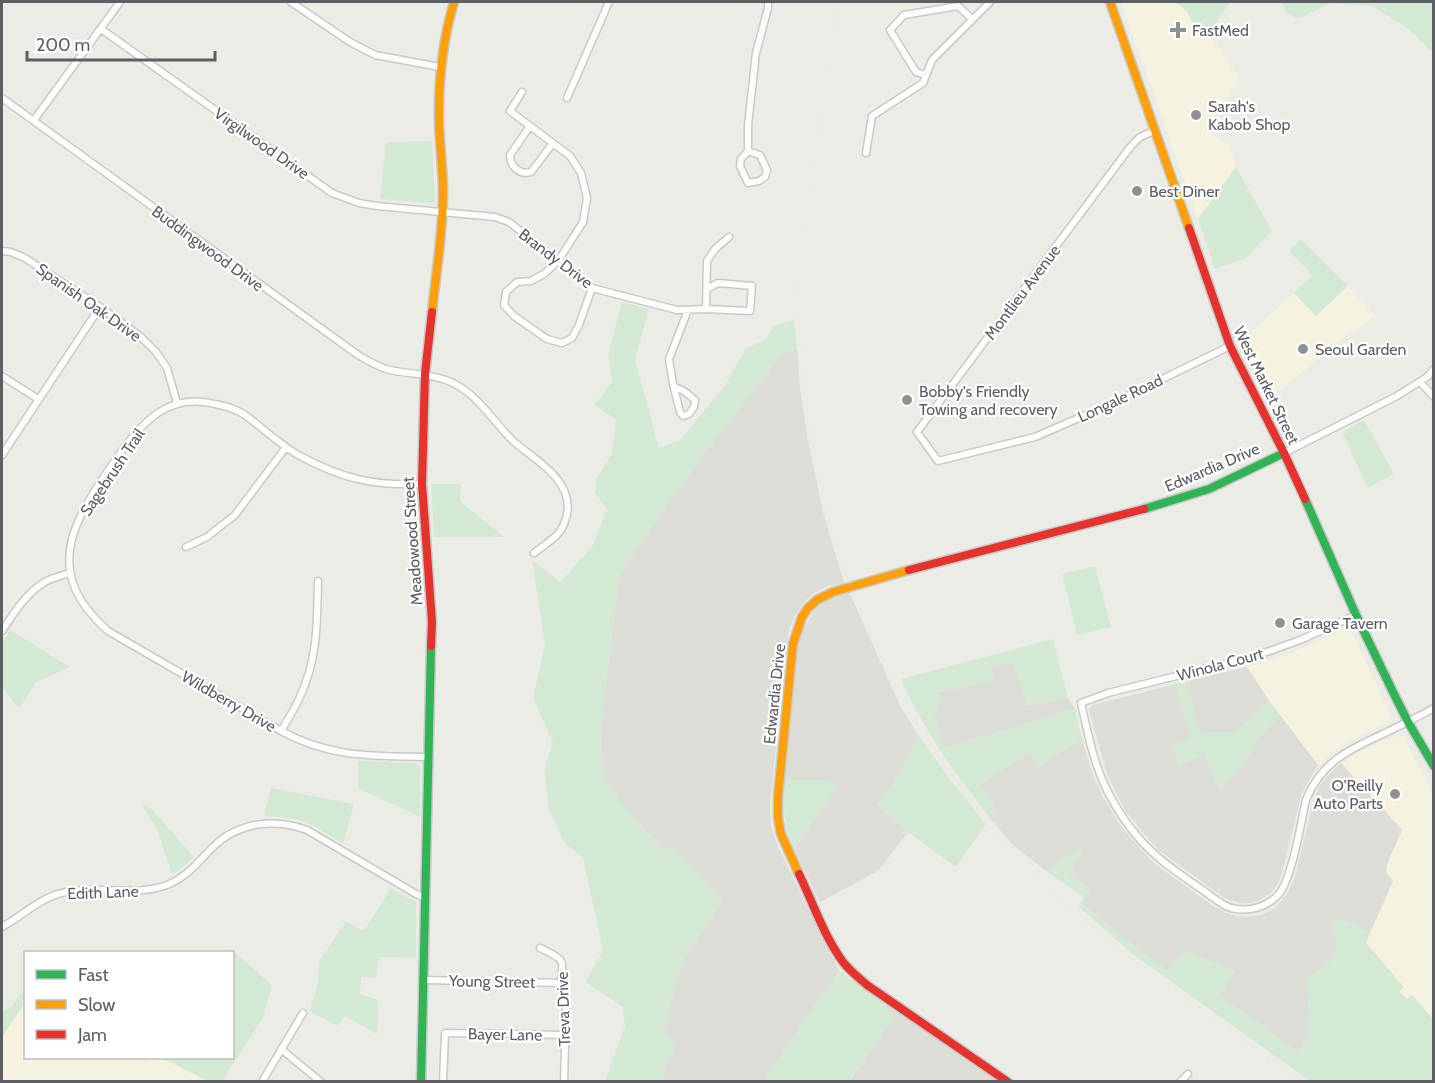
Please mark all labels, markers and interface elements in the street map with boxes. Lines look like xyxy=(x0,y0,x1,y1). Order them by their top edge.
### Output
marker: FastMed xyxy=(1169,21,1187,39)
place label: FastMed xyxy=(1192,21,1249,40)
scale bar xyxy=(27,24,214,62)
text: 200 m xyxy=(36,34,90,56)
place label: Sarah's Kabob Shop xyxy=(1208,97,1291,134)
street label: Virgilwood Drive xyxy=(211,104,313,183)
marker: Sarah's Kabob Shop xyxy=(1189,108,1203,122)
place label: Best Diner xyxy=(1149,182,1220,201)
marker: Best Diner xyxy=(1130,184,1144,198)
street label: Buddingwood Drive xyxy=(148,202,267,295)
street label: Brandy Drive xyxy=(515,224,596,292)
street label: Montlieu Avenue xyxy=(981,241,1064,343)
street label: Spanish Oak Drive xyxy=(33,259,145,346)
street label: West Market Street xyxy=(1230,323,1304,448)
place label: Seoul Garden xyxy=(1315,340,1406,359)
marker: Seoul Garden xyxy=(1296,342,1310,356)
street label: Longale Road xyxy=(1075,371,1166,426)
place label: Bobby's Friendly Towing and recovery xyxy=(919,382,1058,419)
marker: Bobby's Friendly Towing and recovery xyxy=(900,393,914,407)
street label: Sagebrush Trail xyxy=(76,425,149,520)
street label: Edwardia Drive xyxy=(1162,439,1262,496)
street label: Meadowood Street xyxy=(398,475,426,606)
place label: Garage Tavern xyxy=(1292,614,1388,633)
marker: Garage Tavern xyxy=(1273,616,1287,630)
street label: Edwardia Drive xyxy=(760,643,789,745)
street label: Winola Court xyxy=(1175,644,1266,685)
street label: Wildberry Drive xyxy=(178,667,279,736)
place label: O'Reilly Auto Parts xyxy=(1314,776,1383,813)
marker: O'Reilly Auto Parts xyxy=(1388,787,1402,801)
street label: Edith Lane xyxy=(67,882,139,903)
legend xyxy=(24,951,234,1059)
text: Fast xyxy=(78,964,109,986)
street label: Young Street xyxy=(448,971,536,992)
street label: Treva Drive xyxy=(553,971,574,1047)
text: Slow xyxy=(78,994,115,1016)
text: Jam xyxy=(77,1024,107,1046)
street label: Bayer Lane xyxy=(468,1024,542,1045)

